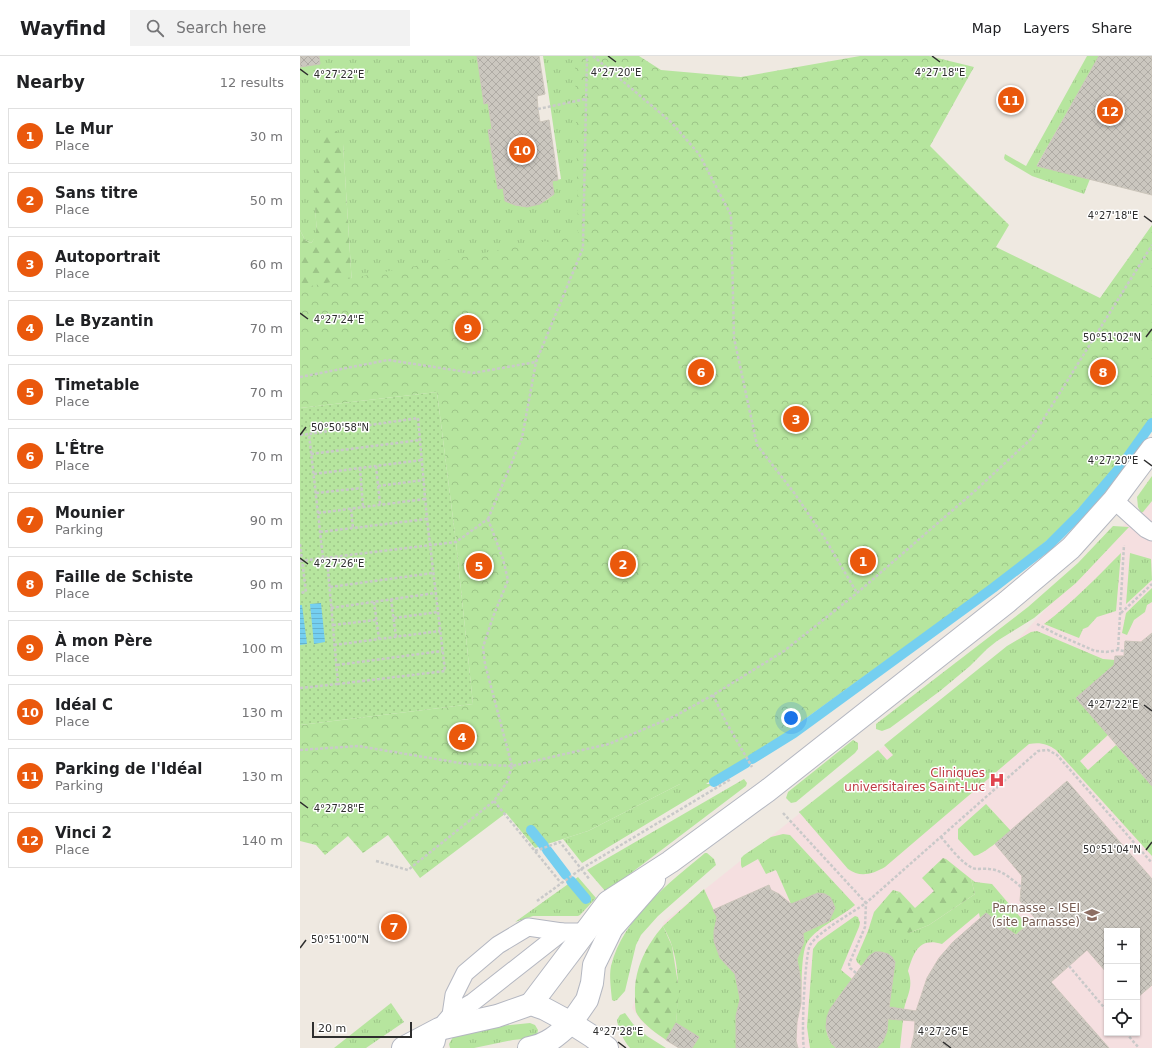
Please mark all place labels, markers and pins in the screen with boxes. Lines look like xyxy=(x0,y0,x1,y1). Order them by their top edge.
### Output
pin: 11 xyxy=(998,85,1024,115)
pin: 12 xyxy=(1097,96,1123,126)
pin: 10 xyxy=(509,135,535,165)
pin: 9 xyxy=(455,313,481,343)
pin: 6 xyxy=(688,357,714,387)
pin: 8 xyxy=(1090,357,1116,387)
pin: 3 xyxy=(783,404,809,434)
pin: 1 xyxy=(850,546,876,576)
pin: 2 xyxy=(610,549,636,579)
pin: 5 xyxy=(466,551,492,581)
pin: 4 xyxy=(449,722,475,752)
place label: Cliniques universitaires Saint-Luc xyxy=(844,766,985,794)
hospital icon: Cliniques universitaires Saint-Luc xyxy=(988,771,1006,789)
place label: Parnasse - ISEI (site Parnasse) xyxy=(992,901,1080,929)
school or university icon: Parnasse - ISEI (site Parnasse) xyxy=(1083,906,1101,924)
pin: 7 xyxy=(381,912,407,942)

